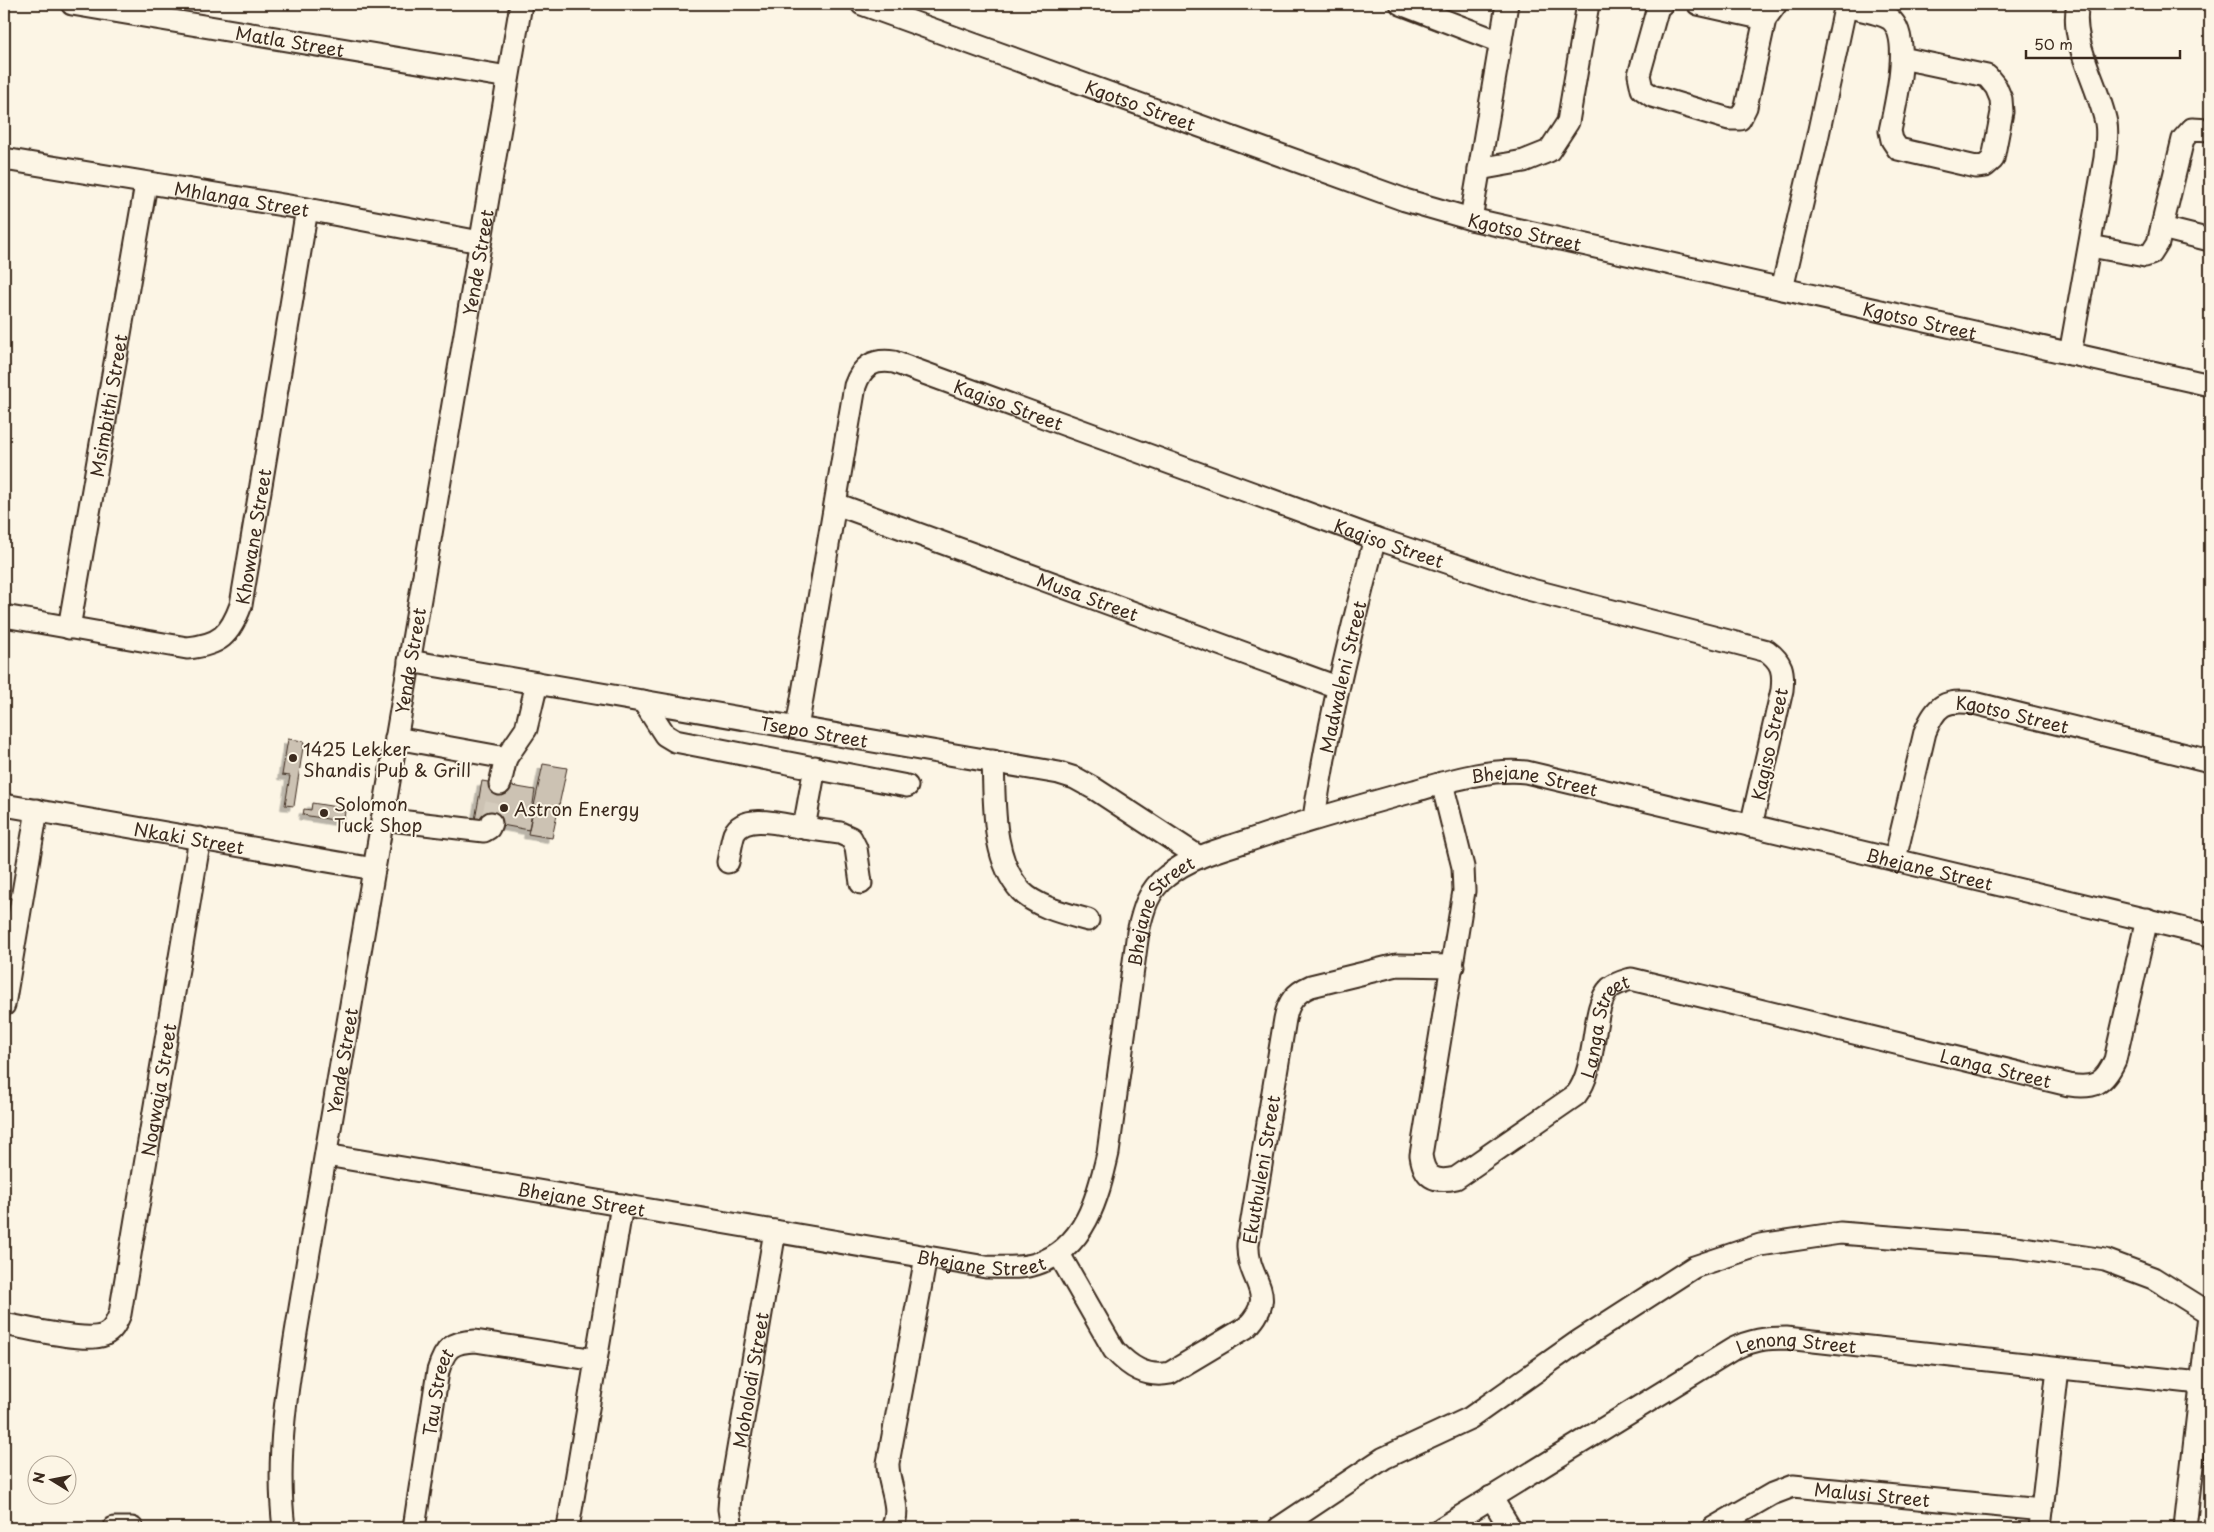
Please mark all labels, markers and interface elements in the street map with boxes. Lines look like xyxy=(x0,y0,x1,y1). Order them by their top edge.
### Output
street label: Matla Street xyxy=(234,18,346,63)
scale bar xyxy=(2026,28,2180,60)
text: 50 m xyxy=(2034,32,2073,55)
street label: Kgotso Street xyxy=(1081,72,1199,137)
street label: Mhlanga Street xyxy=(172,174,311,223)
street label: Kgotso Street xyxy=(1465,205,1584,257)
street label: Yende Street xyxy=(455,207,499,317)
street label: Kgotso Street xyxy=(1860,294,1979,346)
street label: Msimbithi Street xyxy=(82,332,133,479)
street label: Kagiso Street xyxy=(950,372,1067,436)
street label: Khowane Street xyxy=(228,466,277,606)
street label: Kagiso Street xyxy=(1331,511,1448,574)
street label: Musa Street xyxy=(1033,565,1142,627)
street label: Madwaleni Street xyxy=(1312,598,1372,755)
street label: Yende Street xyxy=(387,605,432,716)
street label: Kagiso Street xyxy=(1744,685,1794,803)
street label: Kgotso Street xyxy=(1955,688,2072,739)
street label: Tsepo Street xyxy=(758,708,870,753)
place label: 1425 Lekker Shandis Pub & Grill xyxy=(303,735,471,783)
marker: 1425 Lekker Shandis Pub & Grill xyxy=(287,752,299,764)
street label: Bhejane Street xyxy=(1468,758,1601,802)
place label: Solomon Tuck Shop xyxy=(334,790,422,838)
place label: Astron Energy xyxy=(514,795,639,822)
marker: Astron Energy xyxy=(498,802,510,814)
marker: Solomon Tuck Shop xyxy=(318,807,330,819)
street label: Nkaki Street xyxy=(132,814,246,860)
street label: Bhejane Street xyxy=(1864,840,1996,896)
street label: Bhejane Street xyxy=(1120,848,1198,968)
street label: Langa Street xyxy=(1573,967,1632,1081)
street label: Yende Street xyxy=(319,1006,364,1116)
street label: Nogwaja Street xyxy=(133,1021,182,1158)
street label: Langa Street xyxy=(1937,1041,2054,1094)
street label: Ekuthuleni Street xyxy=(1235,1093,1286,1246)
street label: Bhejane Street xyxy=(515,1174,647,1222)
street label: Bhejane Street xyxy=(915,1242,1049,1281)
street label: Moholodi Street xyxy=(725,1310,775,1450)
street label: Lenong Street xyxy=(1731,1324,1858,1360)
street label: Tau Street xyxy=(415,1341,459,1438)
north arrow xyxy=(28,1454,78,1504)
text: N xyxy=(27,1470,50,1485)
street label: Malusi Street xyxy=(1813,1475,1931,1513)

